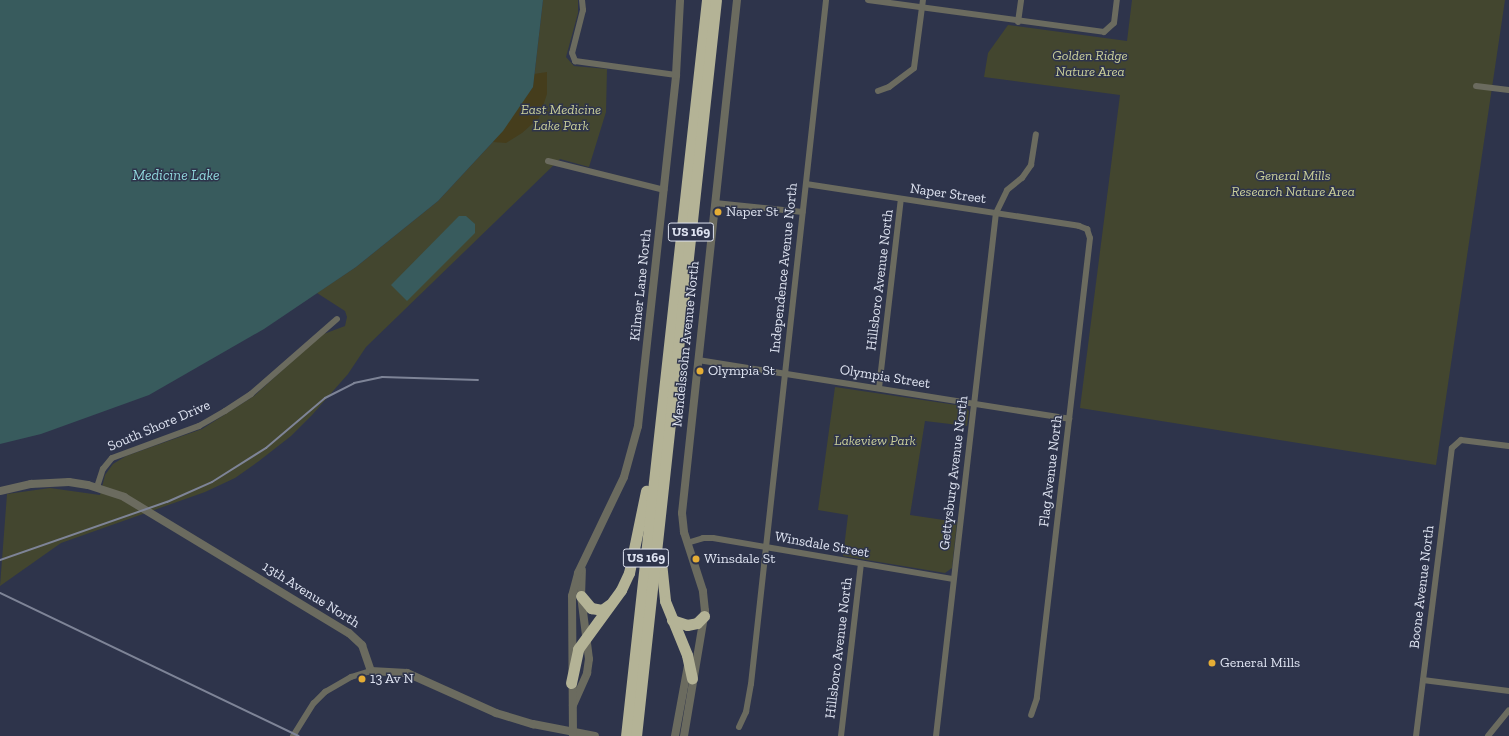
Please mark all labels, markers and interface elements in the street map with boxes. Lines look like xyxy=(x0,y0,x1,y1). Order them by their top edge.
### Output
park label: Golden Ridge Nature Area xyxy=(1052,48,1128,80)
park label: East Medicine Lake Park xyxy=(521,102,601,134)
water label: Medicine Lake xyxy=(132,167,220,185)
park label: General Mills Research Nature Area xyxy=(1231,168,1355,200)
street label: Naper Street xyxy=(909,180,987,208)
street label: Independence Avenue North xyxy=(767,182,801,354)
place label: Naper St xyxy=(726,204,779,220)
marker: Naper St xyxy=(713,207,723,217)
street label: Hillsboro Avenue North xyxy=(863,208,897,352)
road number: US 169 xyxy=(667,221,715,243)
street label: Kilmer Lane North xyxy=(627,228,655,342)
street label: Mendelssohn Avenue North xyxy=(669,260,703,428)
street label: Olympia Street xyxy=(839,362,931,392)
place label: Olympia St xyxy=(708,363,775,379)
marker: Olympia St xyxy=(695,366,705,376)
street label: Gettysburg Avenue North xyxy=(936,395,972,551)
street label: South Shore Drive xyxy=(105,397,213,455)
street label: Flag Avenue North xyxy=(1036,414,1066,528)
park label: Lakeview Park xyxy=(834,433,916,449)
street label: Boone Avenue North xyxy=(1406,524,1438,650)
street label: Winsdale Street xyxy=(773,528,871,562)
road number: US 169 xyxy=(622,547,670,569)
place label: Winsdale St xyxy=(704,551,775,567)
marker: Winsdale St xyxy=(691,554,701,564)
street label: 13th Avenue North xyxy=(259,558,363,632)
street label: Hillsboro Avenue North xyxy=(822,576,856,720)
place label: General Mills xyxy=(1220,655,1300,671)
marker: General Mills xyxy=(1207,658,1217,668)
place label: 13 Av N xyxy=(370,671,414,687)
marker: 13 Av N xyxy=(357,674,367,684)

